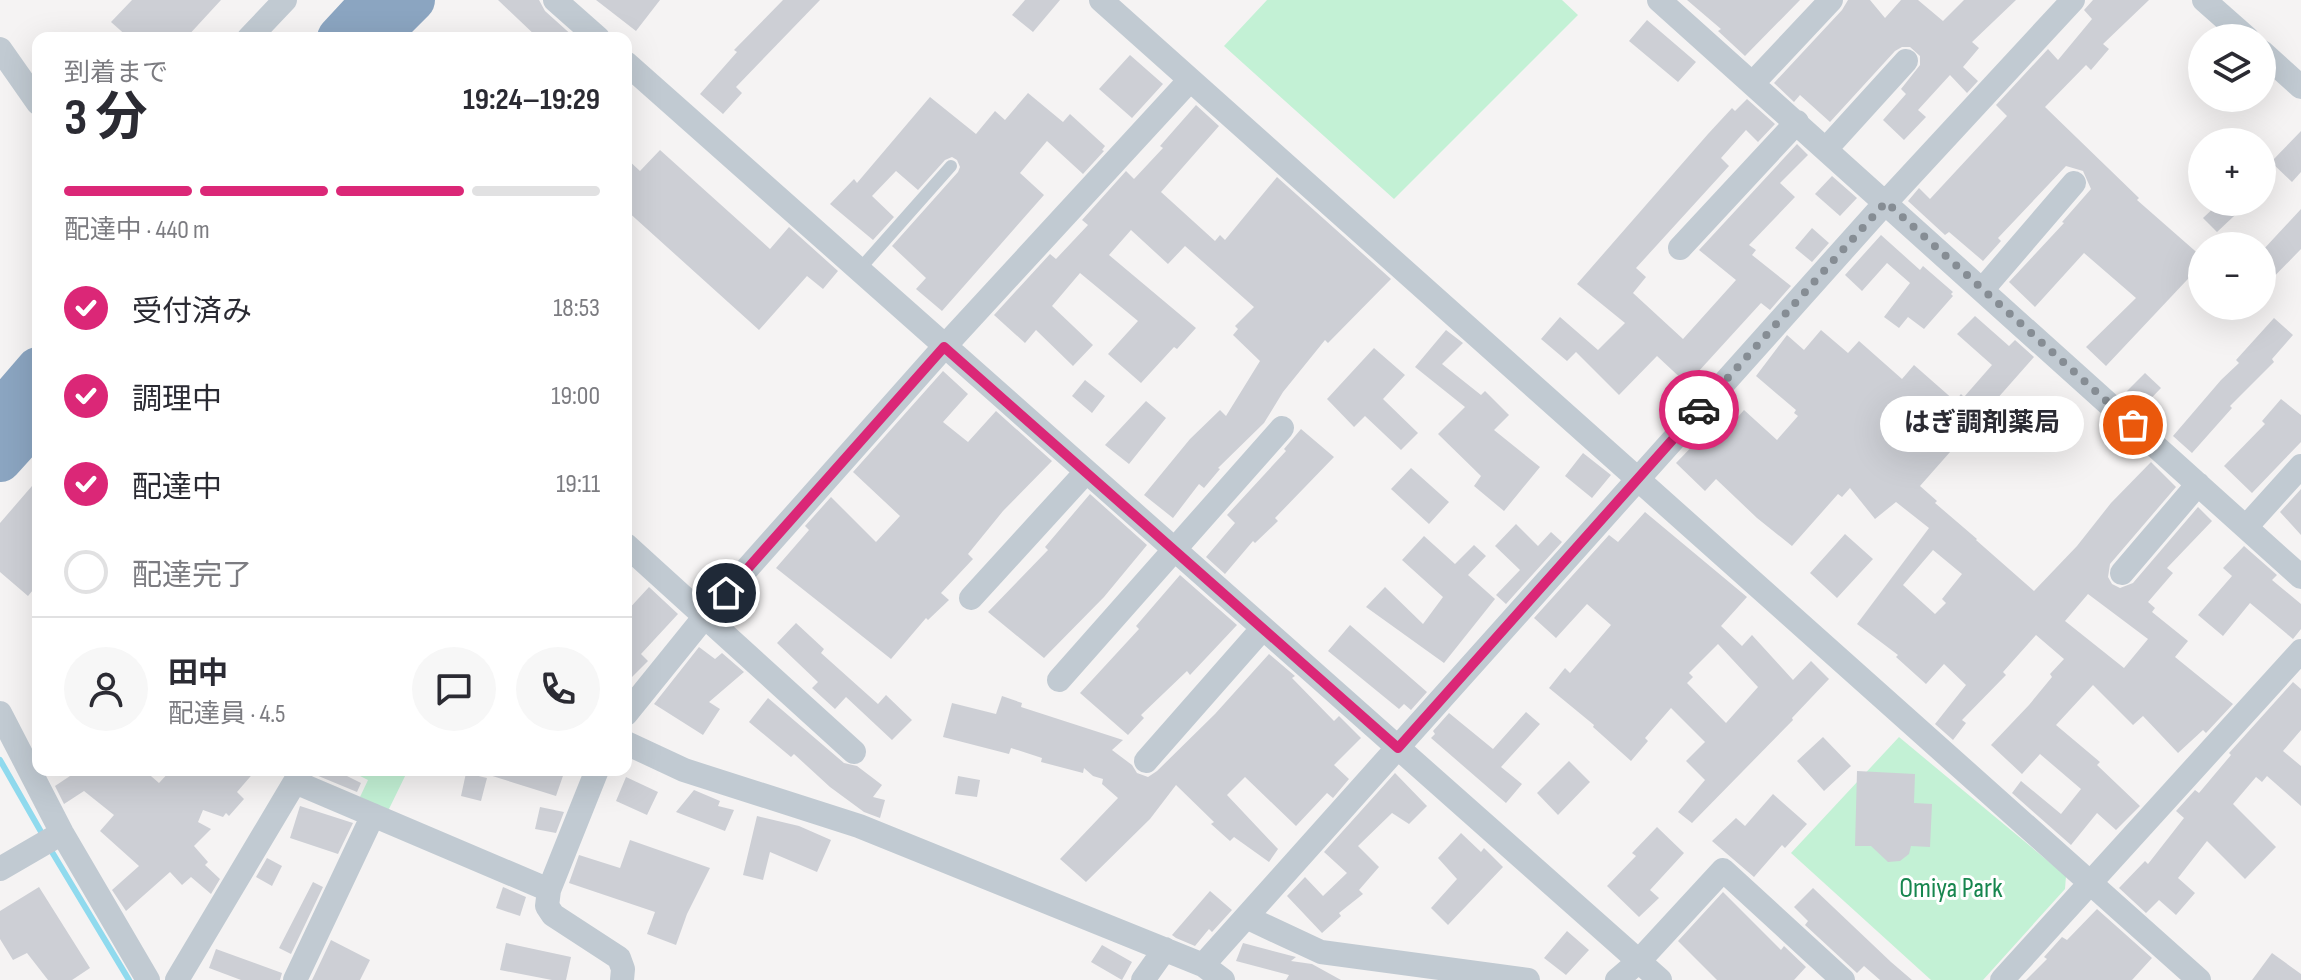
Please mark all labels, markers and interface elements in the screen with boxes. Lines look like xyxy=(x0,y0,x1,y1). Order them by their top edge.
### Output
map controls xyxy=(2188,24,2276,320)
button: layers xyxy=(2188,24,2276,112)
text: 到着まで xyxy=(64,58,168,89)
text: 19:24–19:29 xyxy=(463,82,600,118)
text: 3 分 xyxy=(64,87,147,150)
button: + xyxy=(2188,128,2276,216)
text: 配達中 · 440 m xyxy=(64,215,210,246)
button: − xyxy=(2188,232,2276,320)
icon: check xyxy=(64,286,108,330)
text: 18:53 xyxy=(553,293,600,324)
text: 受付済み xyxy=(132,294,252,330)
courier xyxy=(1659,370,1739,450)
icon: check xyxy=(64,374,108,418)
text: 19:00 xyxy=(551,381,600,412)
text: 調理中 xyxy=(132,382,222,418)
icon: car xyxy=(1677,388,1721,432)
pin xyxy=(2099,391,2167,459)
callout: はぎ調剤薬局 xyxy=(1881,397,2085,453)
icon: bag xyxy=(2111,403,2155,447)
text: はぎ調剤薬局 xyxy=(1904,408,2060,439)
icon: check xyxy=(64,462,108,506)
text: 19:11 xyxy=(556,469,600,500)
text: 配達中 xyxy=(132,470,222,506)
text: 配達完了 xyxy=(132,558,252,594)
pin xyxy=(692,559,760,627)
icon: home xyxy=(704,571,748,615)
button: person xyxy=(64,647,148,731)
button: chat xyxy=(412,647,496,731)
button: phone xyxy=(516,647,600,731)
text: 田中 xyxy=(168,656,228,692)
text: 配達員 · 4.5 xyxy=(168,699,286,730)
park label: Omiya Park xyxy=(1899,872,2003,905)

